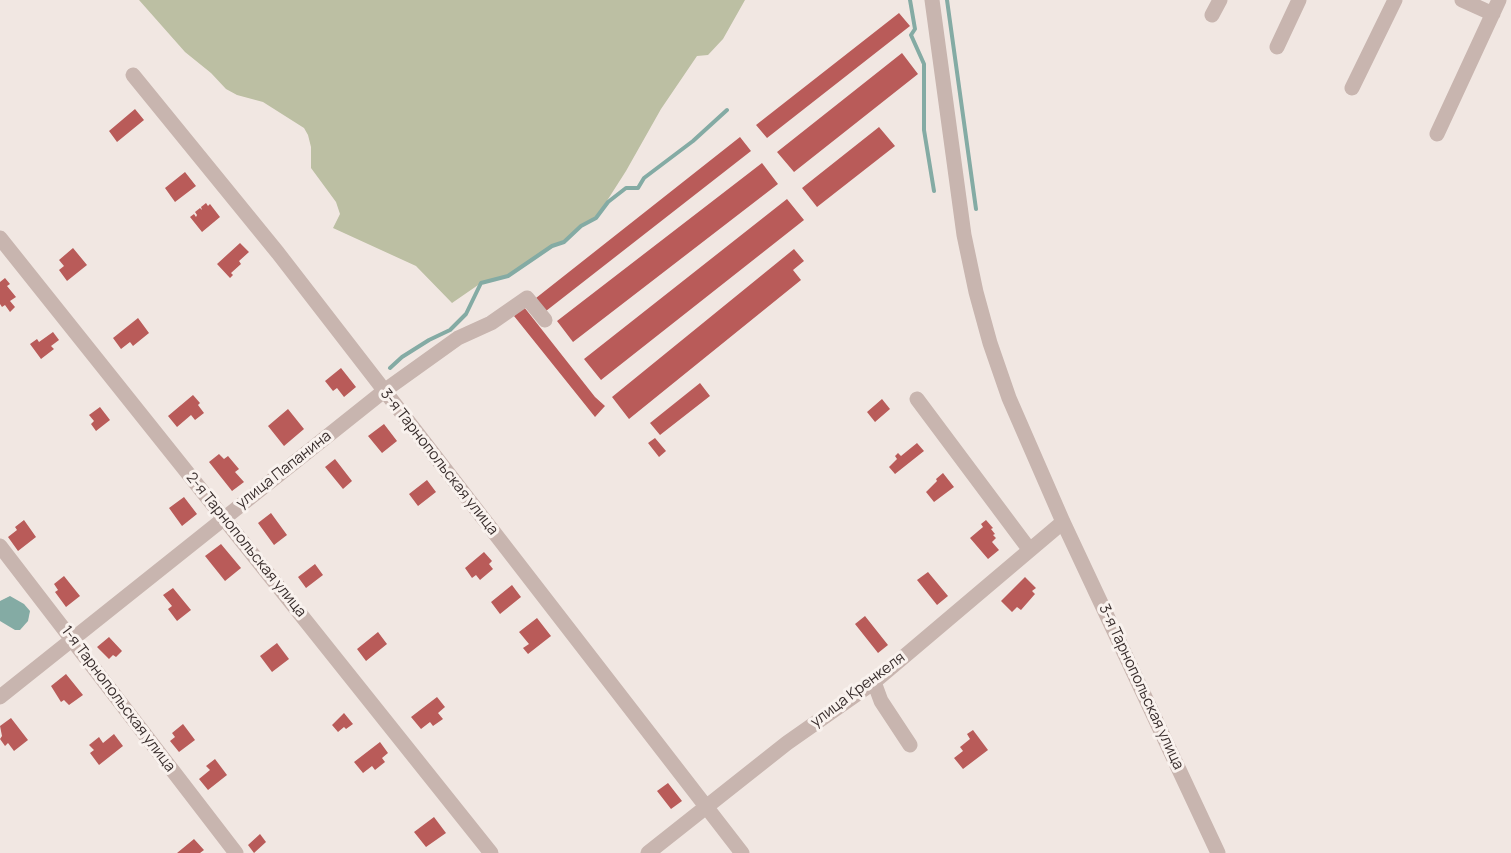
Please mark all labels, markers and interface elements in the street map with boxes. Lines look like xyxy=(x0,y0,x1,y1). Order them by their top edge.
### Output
street label: 3-я Тарнопольская улица xyxy=(376,385,502,539)
street label: улица Папанина xyxy=(233,427,335,513)
street label: 2-я Тарнопольская улица xyxy=(182,469,310,621)
street label: 3-я Тарнопольская улица xyxy=(1095,601,1187,773)
street label: 1-я Тарнопольская улица xyxy=(57,622,179,776)
street label: улица Кренкеля xyxy=(807,649,909,731)

